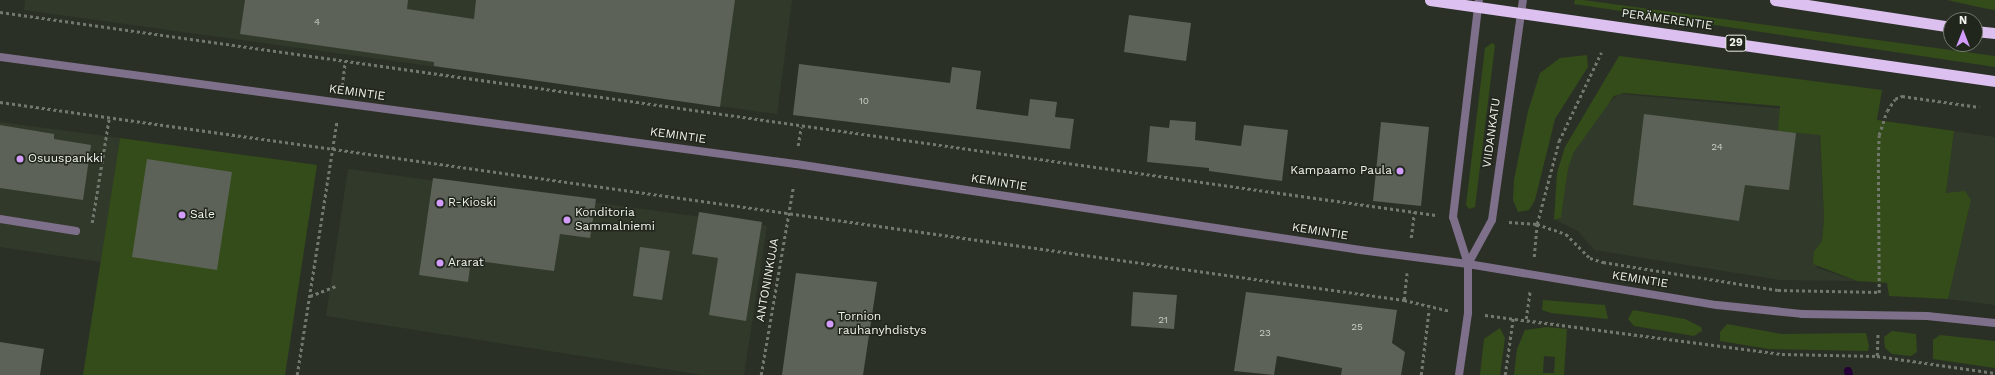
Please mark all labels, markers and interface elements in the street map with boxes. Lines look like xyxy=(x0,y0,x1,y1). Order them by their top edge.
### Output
street label: PERÄMERENTIE xyxy=(1621,6,1713,34)
north arrow xyxy=(1943,12,1983,52)
text: N xyxy=(1959,14,1967,27)
house number: 4 xyxy=(314,16,320,28)
road number: 29 xyxy=(1725,34,1747,52)
street label: KEMINTIE xyxy=(328,82,386,104)
house number: 10 xyxy=(859,95,869,107)
street label: VIIDANKATU xyxy=(1480,97,1504,169)
street label: KEMINTIE xyxy=(649,125,707,147)
house number: 24 xyxy=(1711,141,1723,153)
place label: Osuuspankki xyxy=(28,152,103,166)
marker: Osuuspankki xyxy=(15,154,25,164)
place label: Kampaamo Paula xyxy=(1290,164,1392,178)
marker: Kampaamo Paula xyxy=(1395,166,1405,176)
street label: KEMINTIE xyxy=(970,171,1028,195)
place label: R-Kioski xyxy=(448,196,496,210)
marker: R-Kioski xyxy=(435,198,445,208)
place label: Konditoria Sammalniemi xyxy=(575,206,655,234)
place label: Sale xyxy=(190,208,215,222)
marker: Sale xyxy=(177,210,187,220)
marker: Konditoria Sammalniemi xyxy=(562,215,572,225)
street label: KEMINTIE xyxy=(1291,220,1349,244)
street label: ANTONINKUJA xyxy=(754,237,782,323)
place label: Ararat xyxy=(448,256,484,270)
marker: Ararat xyxy=(435,258,445,268)
street label: KEMINTIE xyxy=(1611,268,1669,292)
place label: Tornion rauhanyhdistys xyxy=(838,310,926,338)
house number: 21 xyxy=(1158,314,1168,326)
marker: Tornion rauhanyhdistys xyxy=(825,319,835,329)
house number: 25 xyxy=(1351,321,1363,333)
house number: 23 xyxy=(1259,327,1271,339)

